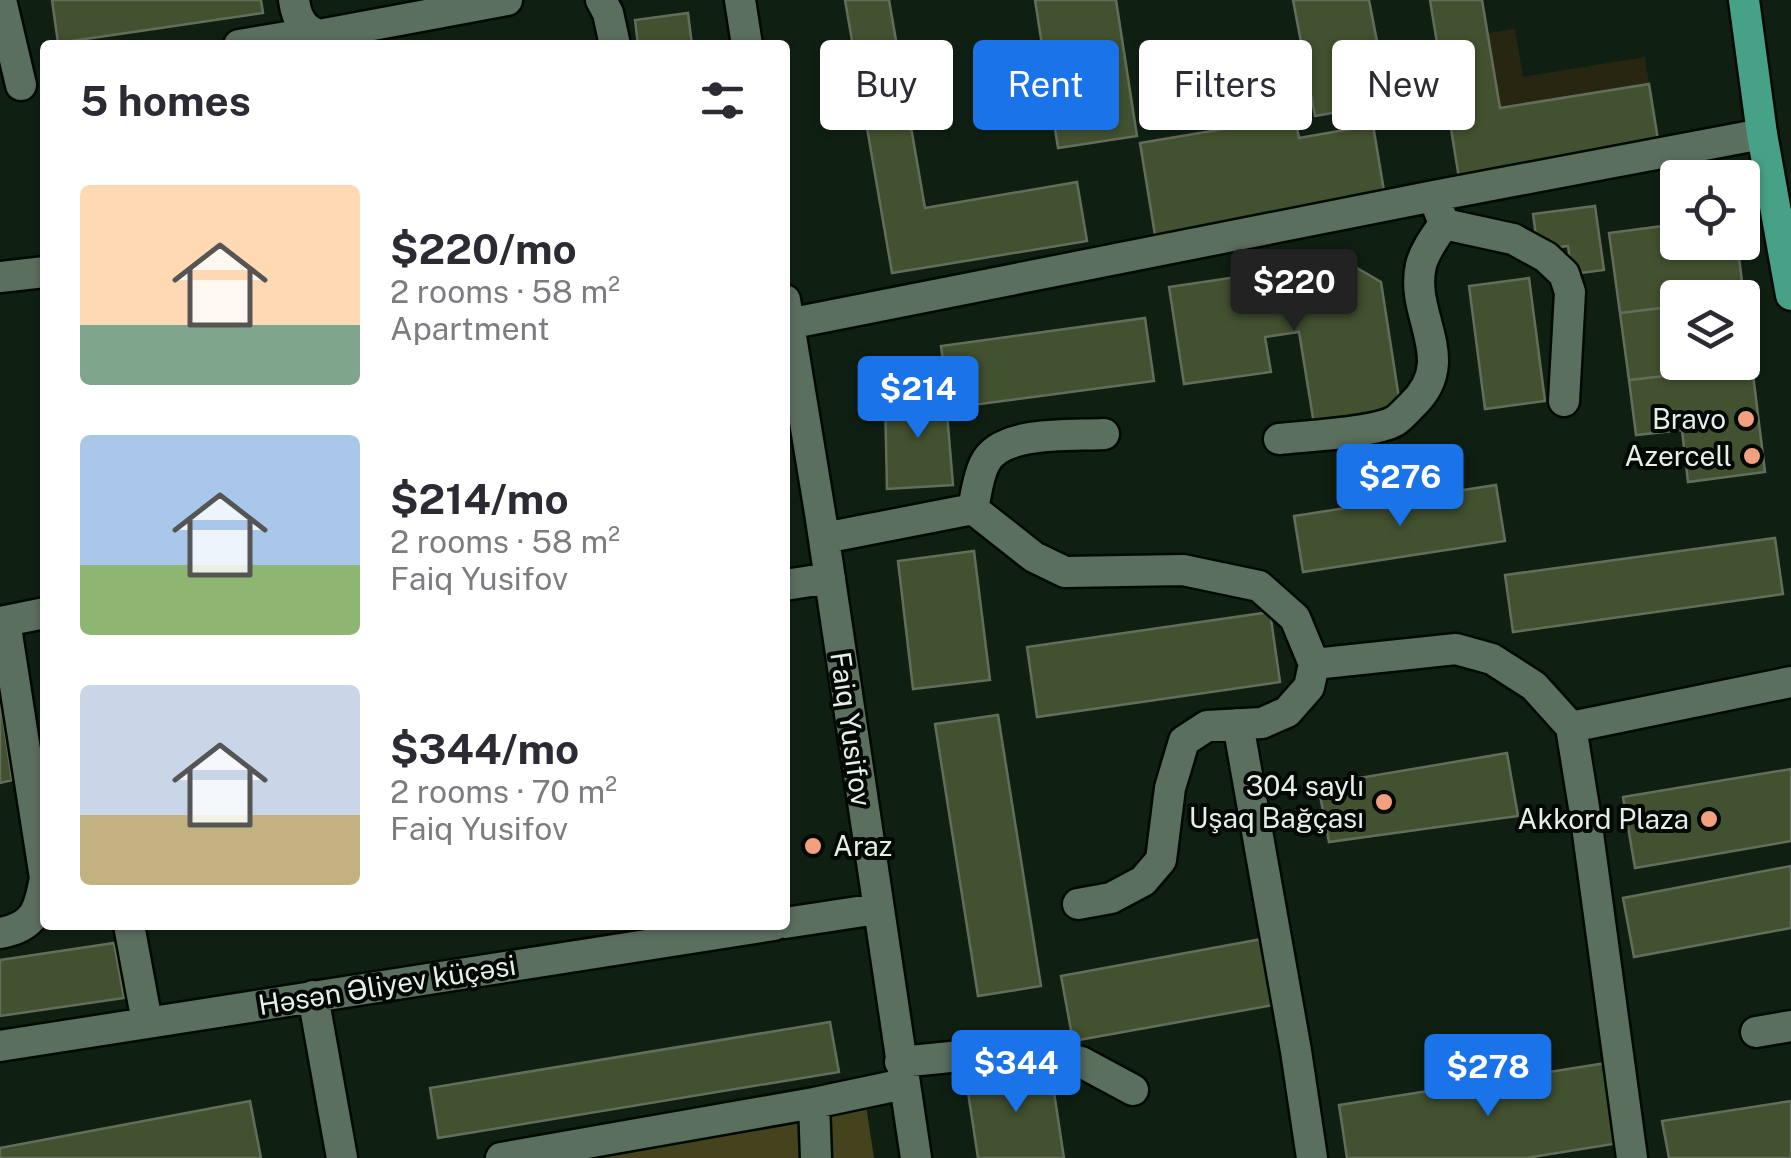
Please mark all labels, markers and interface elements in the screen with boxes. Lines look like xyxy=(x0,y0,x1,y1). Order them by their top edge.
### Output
chip: Buy xyxy=(820,40,953,130)
chip: Rent xyxy=(973,40,1119,130)
chip: Filters xyxy=(1139,40,1312,130)
chip: New xyxy=(1332,40,1475,130)
icon: filters xyxy=(695,73,750,128)
text: 5 homes xyxy=(80,76,251,125)
map controls xyxy=(1660,160,1760,380)
button: locate xyxy=(1660,160,1760,260)
text: $220/mo xyxy=(390,224,577,273)
icon: home xyxy=(160,225,280,345)
pin: $220 xyxy=(1235,249,1353,334)
text: $220 xyxy=(1252,263,1336,300)
text: 2 rooms · 58 m² xyxy=(390,273,620,310)
button: layers xyxy=(1660,280,1760,380)
text: Apartment xyxy=(390,310,550,347)
pin: $214 xyxy=(859,356,977,441)
text: $214 xyxy=(880,370,956,407)
place label: Bravo xyxy=(1652,402,1726,435)
marker: Bravo xyxy=(1735,408,1757,430)
place label: Azercell xyxy=(1625,439,1732,472)
pin: $276 xyxy=(1341,444,1459,529)
marker: Azercell xyxy=(1741,445,1763,467)
text: $276 xyxy=(1359,458,1441,495)
text: $214/mo xyxy=(390,474,569,523)
icon: home xyxy=(160,475,280,595)
text: 2 rooms · 58 m² xyxy=(390,523,620,560)
text: Faiq Yusifov xyxy=(390,560,568,597)
street label: Faiq Yusifov xyxy=(824,649,879,808)
text: $344/mo xyxy=(390,724,579,773)
icon: home xyxy=(160,725,280,845)
place label: 304 saylı Uşaq Bağçası xyxy=(1189,769,1364,834)
text: 2 rooms · 70 m² xyxy=(390,773,617,810)
marker: 304 saylı Uşaq Bağçası xyxy=(1373,791,1395,813)
place label: Akkord Plaza xyxy=(1518,802,1689,835)
marker: Akkord Plaza xyxy=(1698,808,1720,830)
text: Faiq Yusifov xyxy=(390,810,568,847)
place label: Araz xyxy=(833,829,892,862)
marker: Araz xyxy=(802,835,824,857)
street label: Həsən Əliyev küçəsi xyxy=(256,948,518,1021)
pin: $344 xyxy=(957,1030,1075,1115)
pin: $278 xyxy=(1429,1034,1547,1119)
text: $344 xyxy=(974,1044,1058,1081)
text: $278 xyxy=(1446,1048,1530,1085)

